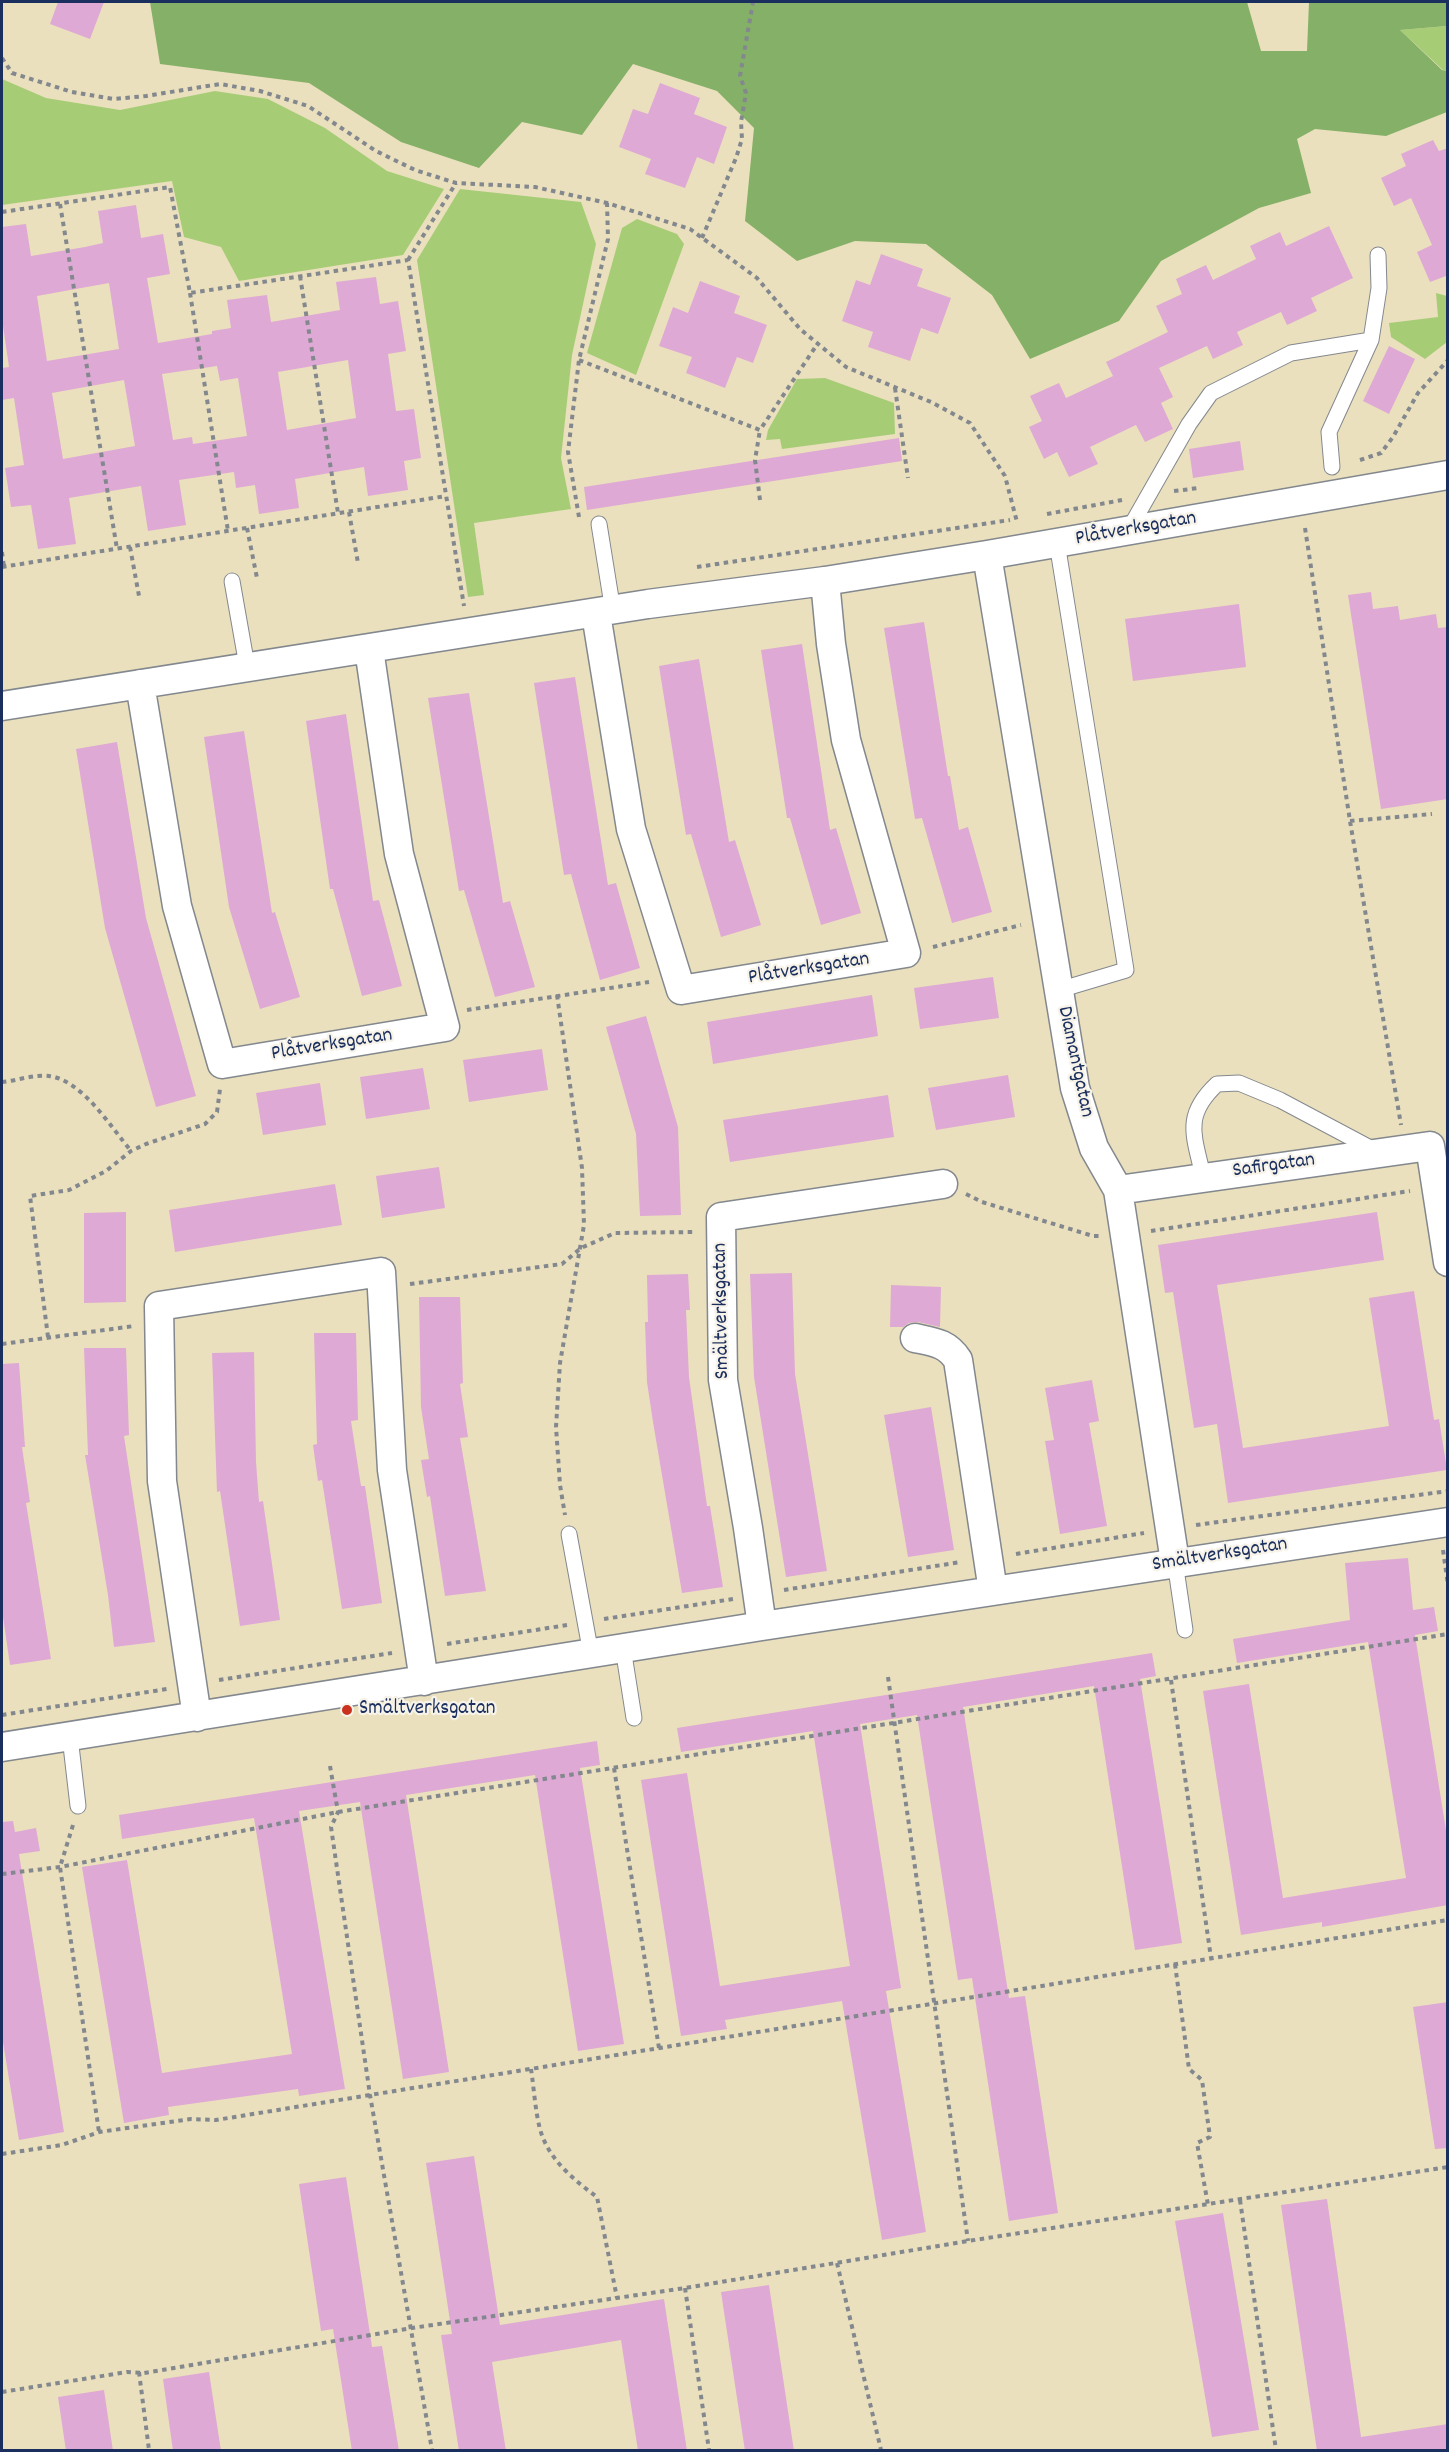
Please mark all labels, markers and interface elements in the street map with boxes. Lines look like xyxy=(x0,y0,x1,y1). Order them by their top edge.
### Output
street label: Plåtverksgatan xyxy=(1074,507,1198,553)
street label: Plåtverksgatan xyxy=(747,948,871,992)
street label: Diamantgatan xyxy=(1050,1004,1098,1120)
street label: Plåtverksgatan xyxy=(270,1024,394,1068)
street label: Safirgatan xyxy=(1231,1149,1317,1185)
street label: Smältverksgatan xyxy=(709,1243,737,1379)
street label: Smältverksgatan xyxy=(1151,1533,1289,1579)
place label: Smältverksgatan xyxy=(359,1697,495,1723)
marker: Smältverksgatan xyxy=(340,1703,354,1717)

